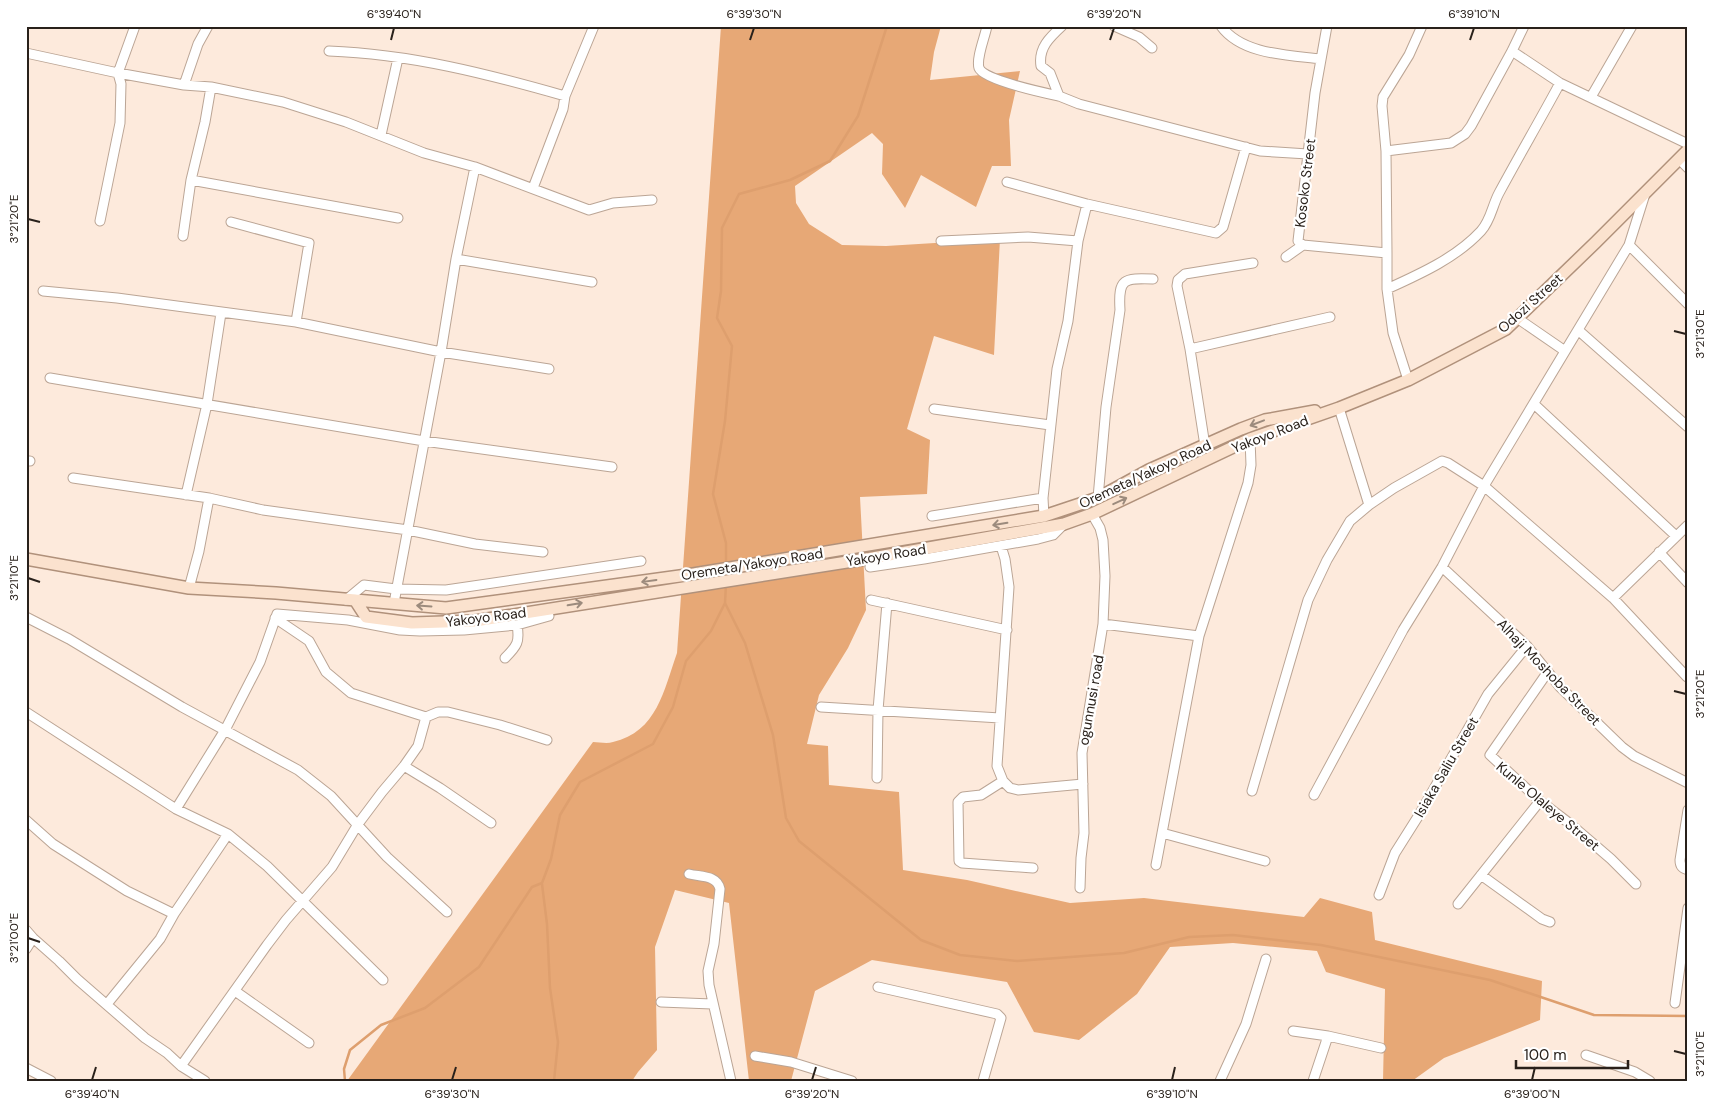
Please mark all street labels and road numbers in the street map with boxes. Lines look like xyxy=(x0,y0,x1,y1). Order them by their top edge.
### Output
street label: Kosoko Street xyxy=(1291,137,1319,229)
street label: Odozi Street xyxy=(1494,269,1566,337)
street label: Yakoyo Road xyxy=(1229,411,1311,457)
street label: Oremeta/Yakoyo Road xyxy=(1076,436,1214,512)
street label: Yakoyo Road xyxy=(845,540,927,570)
street label: Oremeta/Yakoyo Road xyxy=(680,544,824,584)
street label: Yakoyo Road xyxy=(445,603,527,631)
street label: Alhaji Moshoba Street xyxy=(1493,615,1605,729)
street label: ogunnusi road xyxy=(1074,653,1108,747)
street label: Isiaka Saliu Street xyxy=(1410,713,1482,821)
street label: Kunle Olaleye Street xyxy=(1493,757,1603,855)

